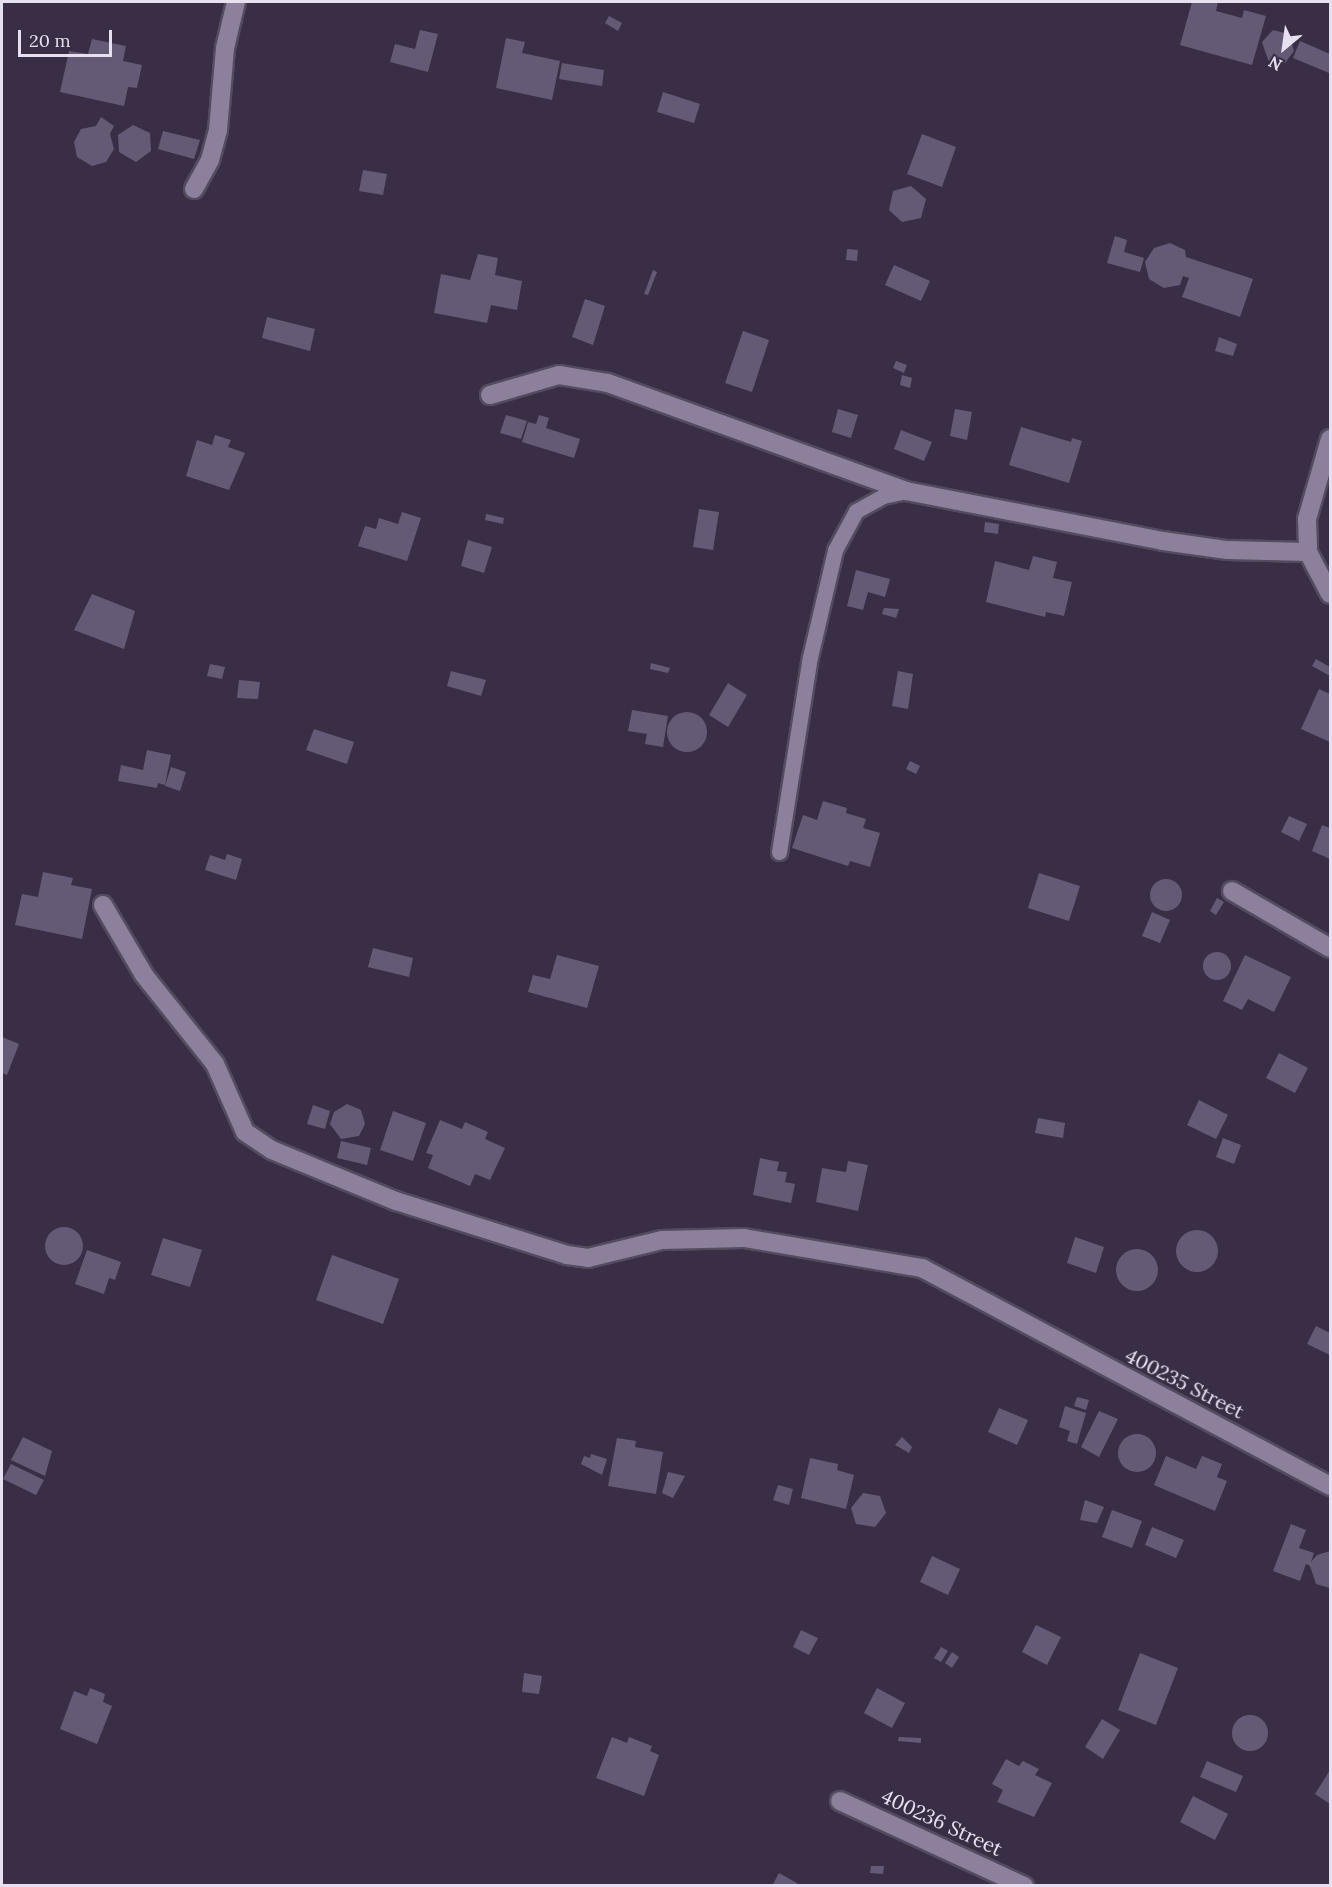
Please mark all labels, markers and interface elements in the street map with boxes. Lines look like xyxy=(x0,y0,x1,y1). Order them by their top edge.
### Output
scale bar xyxy=(21,18,116,56)
north arrow xyxy=(1254,18,1314,78)
text: 20 m xyxy=(29,29,71,52)
text: N xyxy=(1265,52,1286,75)
street label: 400235 Street xyxy=(1122,1343,1248,1423)
street label: 400236 Street xyxy=(878,1784,1006,1860)

